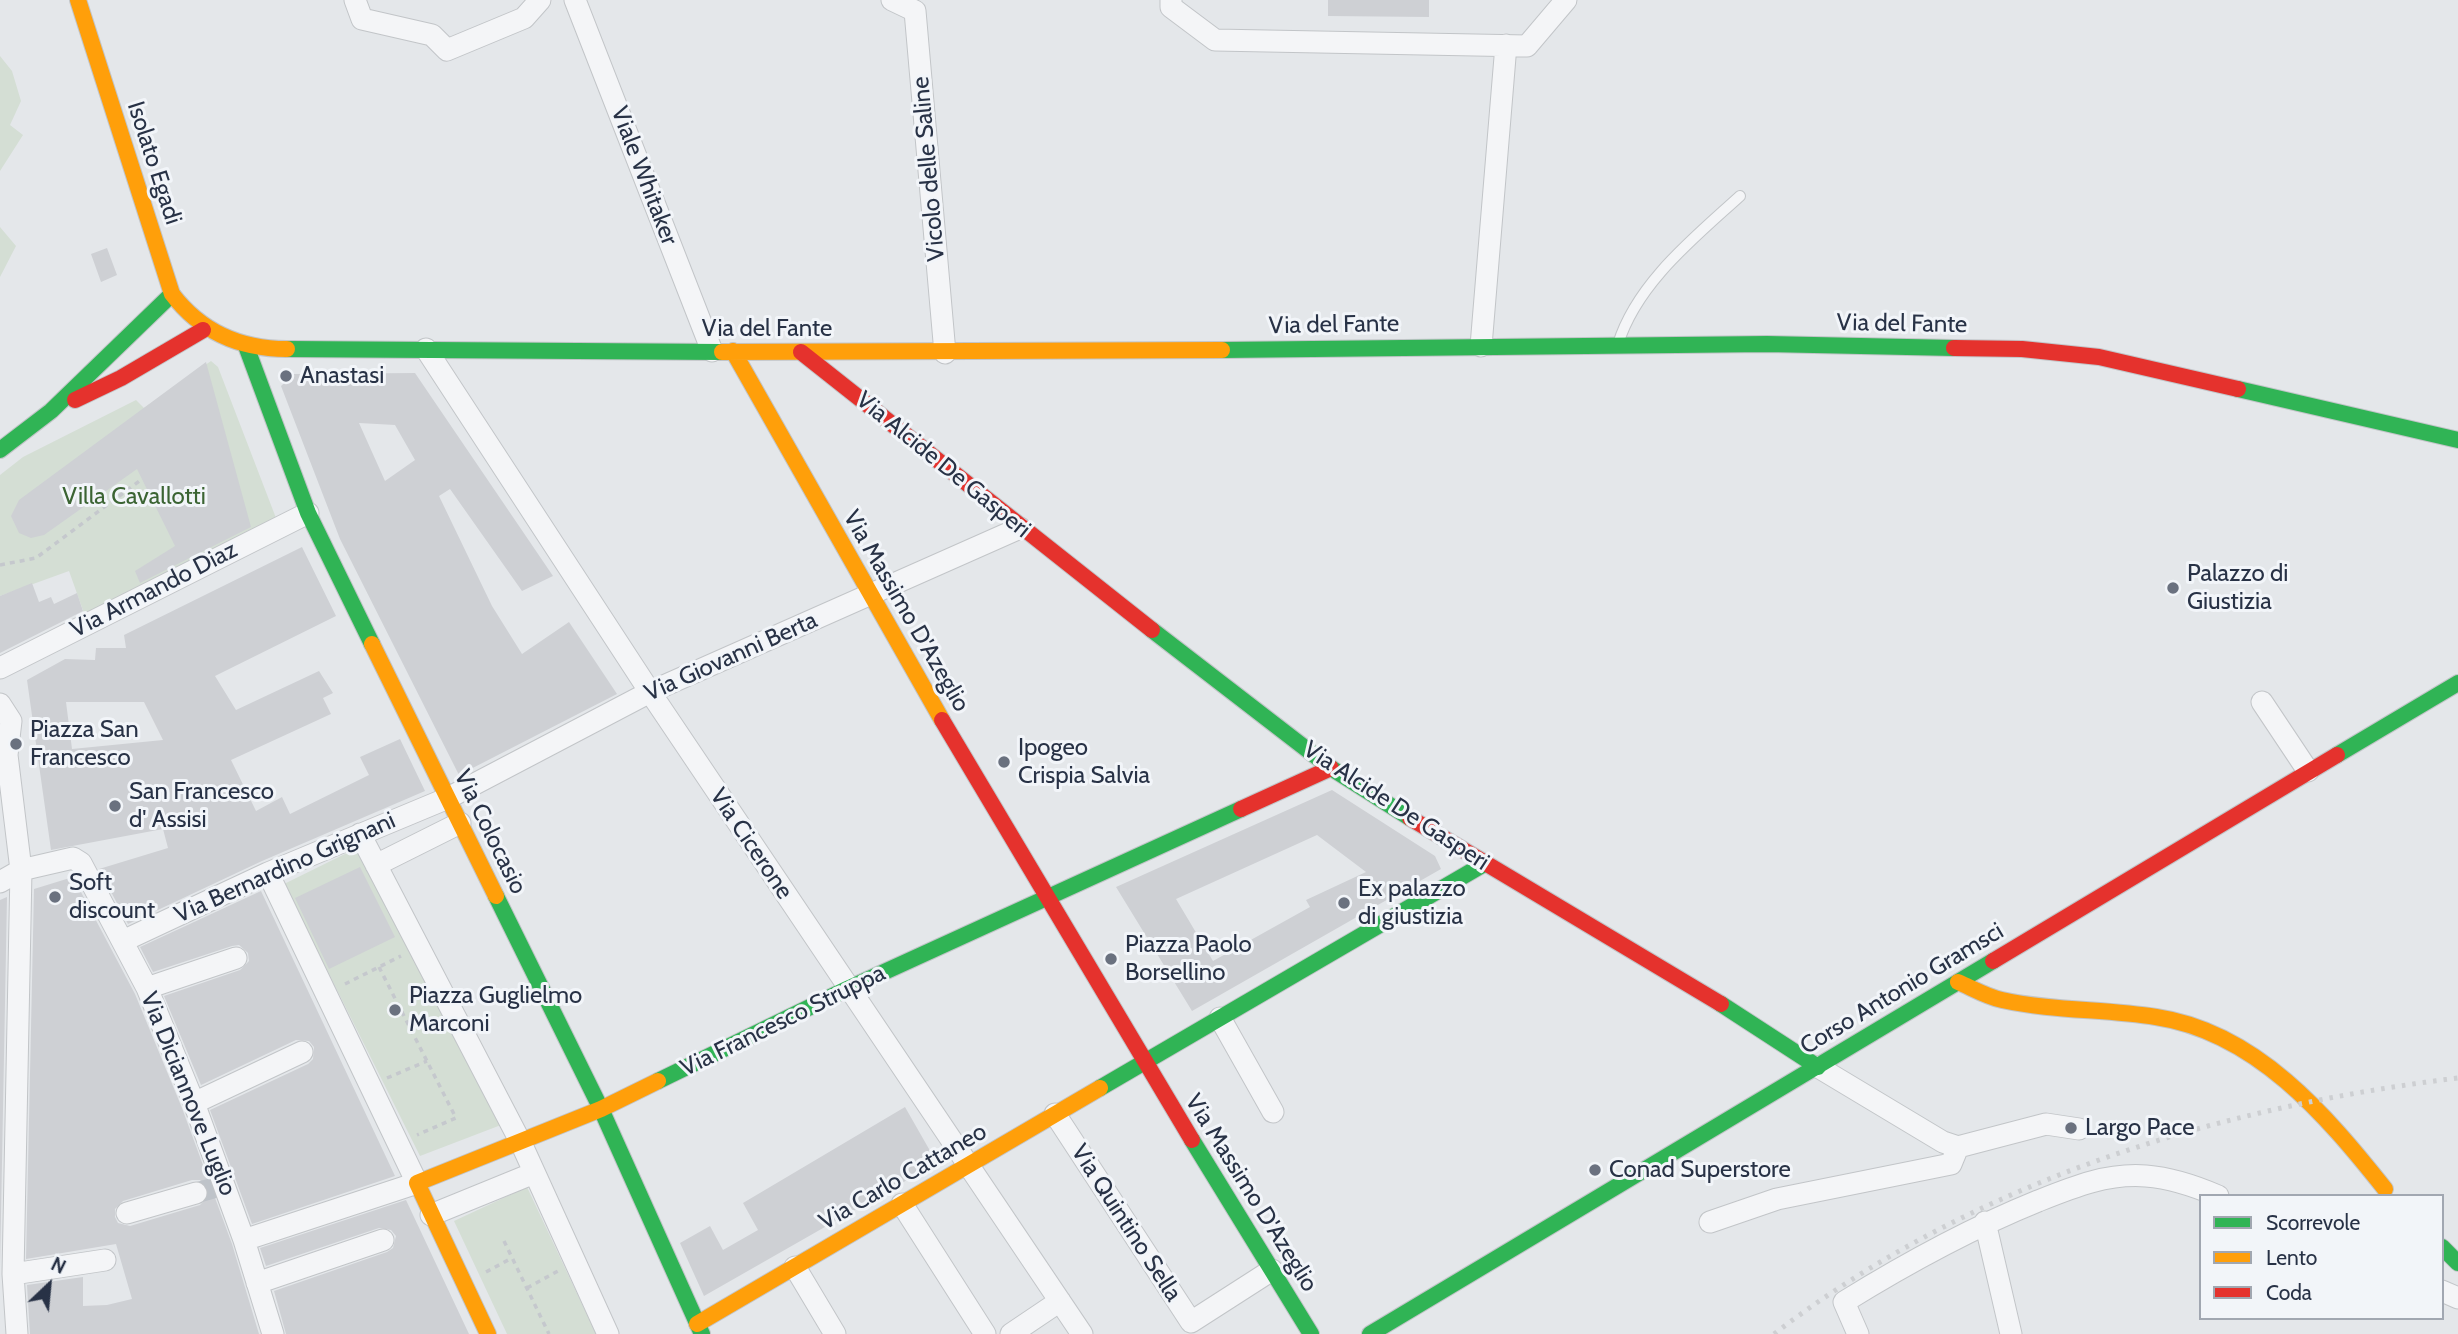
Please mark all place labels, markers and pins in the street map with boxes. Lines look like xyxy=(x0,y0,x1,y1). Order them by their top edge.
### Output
place label: Anastasi xyxy=(300,362,384,390)
marker: Anastasi xyxy=(278,368,294,384)
place label: Palazzo di Giustizia xyxy=(2187,560,2288,616)
marker: Palazzo di Giustizia xyxy=(2165,580,2181,596)
place label: Piazza San Francesco xyxy=(30,716,139,772)
place label: Ipogeo Crispia Salvia xyxy=(1018,734,1150,790)
marker: Piazza San Francesco xyxy=(8,736,24,752)
marker: Ipogeo Crispia Salvia xyxy=(996,754,1012,770)
place label: San Francesco d' Assisi xyxy=(129,778,274,834)
marker: San Francesco d' Assisi xyxy=(107,798,123,814)
place label: Soft discount xyxy=(69,869,155,925)
place label: Ex palazzo di giustizia xyxy=(1358,875,1466,931)
marker: Soft discount xyxy=(47,889,63,905)
marker: Ex palazzo di giustizia xyxy=(1336,895,1352,911)
place label: Piazza Paolo Borsellino xyxy=(1125,931,1252,987)
marker: Piazza Paolo Borsellino xyxy=(1103,951,1119,967)
place label: Piazza Guglielmo Marconi xyxy=(409,982,582,1038)
marker: Piazza Guglielmo Marconi xyxy=(387,1002,403,1018)
place label: Largo Pace xyxy=(2085,1114,2194,1142)
marker: Largo Pace xyxy=(2063,1120,2079,1136)
place label: Conad Superstore xyxy=(1609,1156,1791,1184)
marker: Conad Superstore xyxy=(1587,1162,1603,1178)

